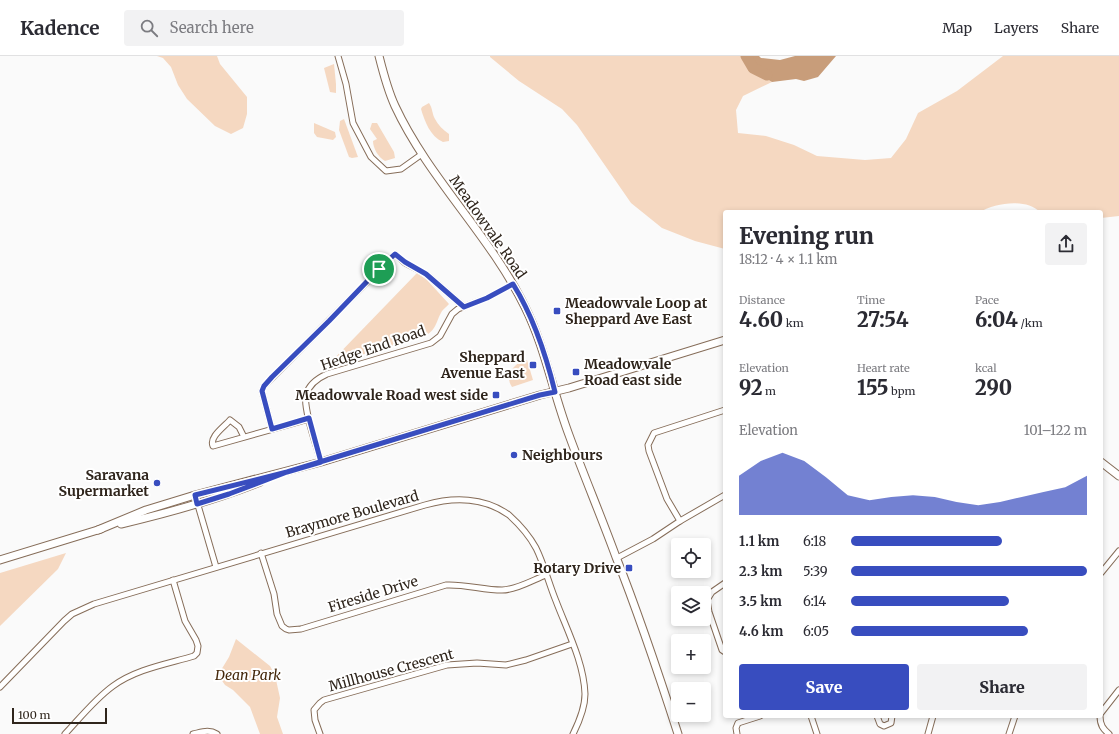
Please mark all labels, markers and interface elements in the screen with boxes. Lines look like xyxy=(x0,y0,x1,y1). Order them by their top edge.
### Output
search box xyxy=(124,10,404,46)
text: Kadence xyxy=(20,16,100,40)
icon: search xyxy=(138,17,160,39)
text: Search here xyxy=(170,18,254,37)
text: Map xyxy=(942,19,972,37)
text: Layers xyxy=(994,19,1039,37)
text: Share xyxy=(1061,19,1099,37)
street label: Meadowvale Road xyxy=(446,172,531,283)
text: Evening run xyxy=(739,222,874,250)
button: share xyxy=(1045,223,1087,265)
text: 18:12 · 4 × 1.1 km xyxy=(739,251,837,268)
pin xyxy=(362,252,396,286)
icon: arrive xyxy=(368,258,390,280)
text: Distance xyxy=(739,293,785,307)
text: Time xyxy=(857,293,885,307)
text: Pace xyxy=(975,293,999,307)
place label: Meadowvale Loop at Sheppard Ave East xyxy=(565,294,708,328)
marker: Meadowvale Loop at Sheppard Ave East xyxy=(552,306,562,316)
text: 4.60 xyxy=(739,307,783,332)
text: 27:54 xyxy=(857,307,909,332)
text: 6:04 xyxy=(975,307,1018,332)
text: km xyxy=(783,316,804,330)
text: /km xyxy=(1018,316,1043,330)
street label: Hedge End Road xyxy=(318,321,428,374)
place label: Sheppard Avenue East xyxy=(440,348,525,382)
place label: Meadowvale Road east side xyxy=(584,355,682,389)
marker: Sheppard Avenue East xyxy=(528,360,538,370)
text: Elevation xyxy=(739,361,789,375)
text: Heart rate xyxy=(857,361,910,375)
text: kcal xyxy=(975,361,997,375)
marker: Meadowvale Road east side xyxy=(571,367,581,377)
text: 92 xyxy=(739,375,763,400)
text: 155 xyxy=(857,375,889,400)
text: 290 xyxy=(975,375,1012,400)
text: m xyxy=(763,384,776,398)
text: bpm xyxy=(889,384,915,398)
place label: Meadowvale Road west side xyxy=(295,386,488,404)
marker: Meadowvale Road west side xyxy=(491,390,501,400)
text: Elevation xyxy=(739,422,798,439)
text: 101–122 m xyxy=(1024,422,1087,439)
place label: Neighbours xyxy=(522,446,603,464)
marker: Neighbours xyxy=(509,450,519,460)
place label: Saravana Supermarket xyxy=(59,466,149,500)
marker: Saravana Supermarket xyxy=(152,478,162,488)
street label: Braymore Boulevard xyxy=(283,486,421,542)
text: 1.1 km xyxy=(739,533,779,550)
text: 6:18 xyxy=(803,533,826,550)
map controls xyxy=(671,538,711,722)
button: locate xyxy=(671,538,711,578)
place label: Rotary Drive xyxy=(533,559,621,577)
marker: Rotary Drive xyxy=(624,563,634,573)
text: 2.3 km xyxy=(739,563,782,580)
text: 5:39 xyxy=(803,563,828,580)
street label: Fireside Drive xyxy=(326,572,420,616)
button: layers xyxy=(671,586,711,626)
text: 3.5 km xyxy=(739,593,782,610)
text: 6:14 xyxy=(803,593,826,610)
text: 4.6 km xyxy=(739,623,783,640)
text: 6:05 xyxy=(803,623,829,640)
button: + xyxy=(671,634,711,674)
street label: Millhouse Crescent xyxy=(327,645,456,695)
button: Save xyxy=(739,664,909,710)
button: Share xyxy=(917,664,1087,710)
park label: Dean Park xyxy=(214,666,281,684)
button: − xyxy=(671,682,711,722)
scale bar xyxy=(12,706,107,725)
text: 100 m xyxy=(18,708,50,722)

